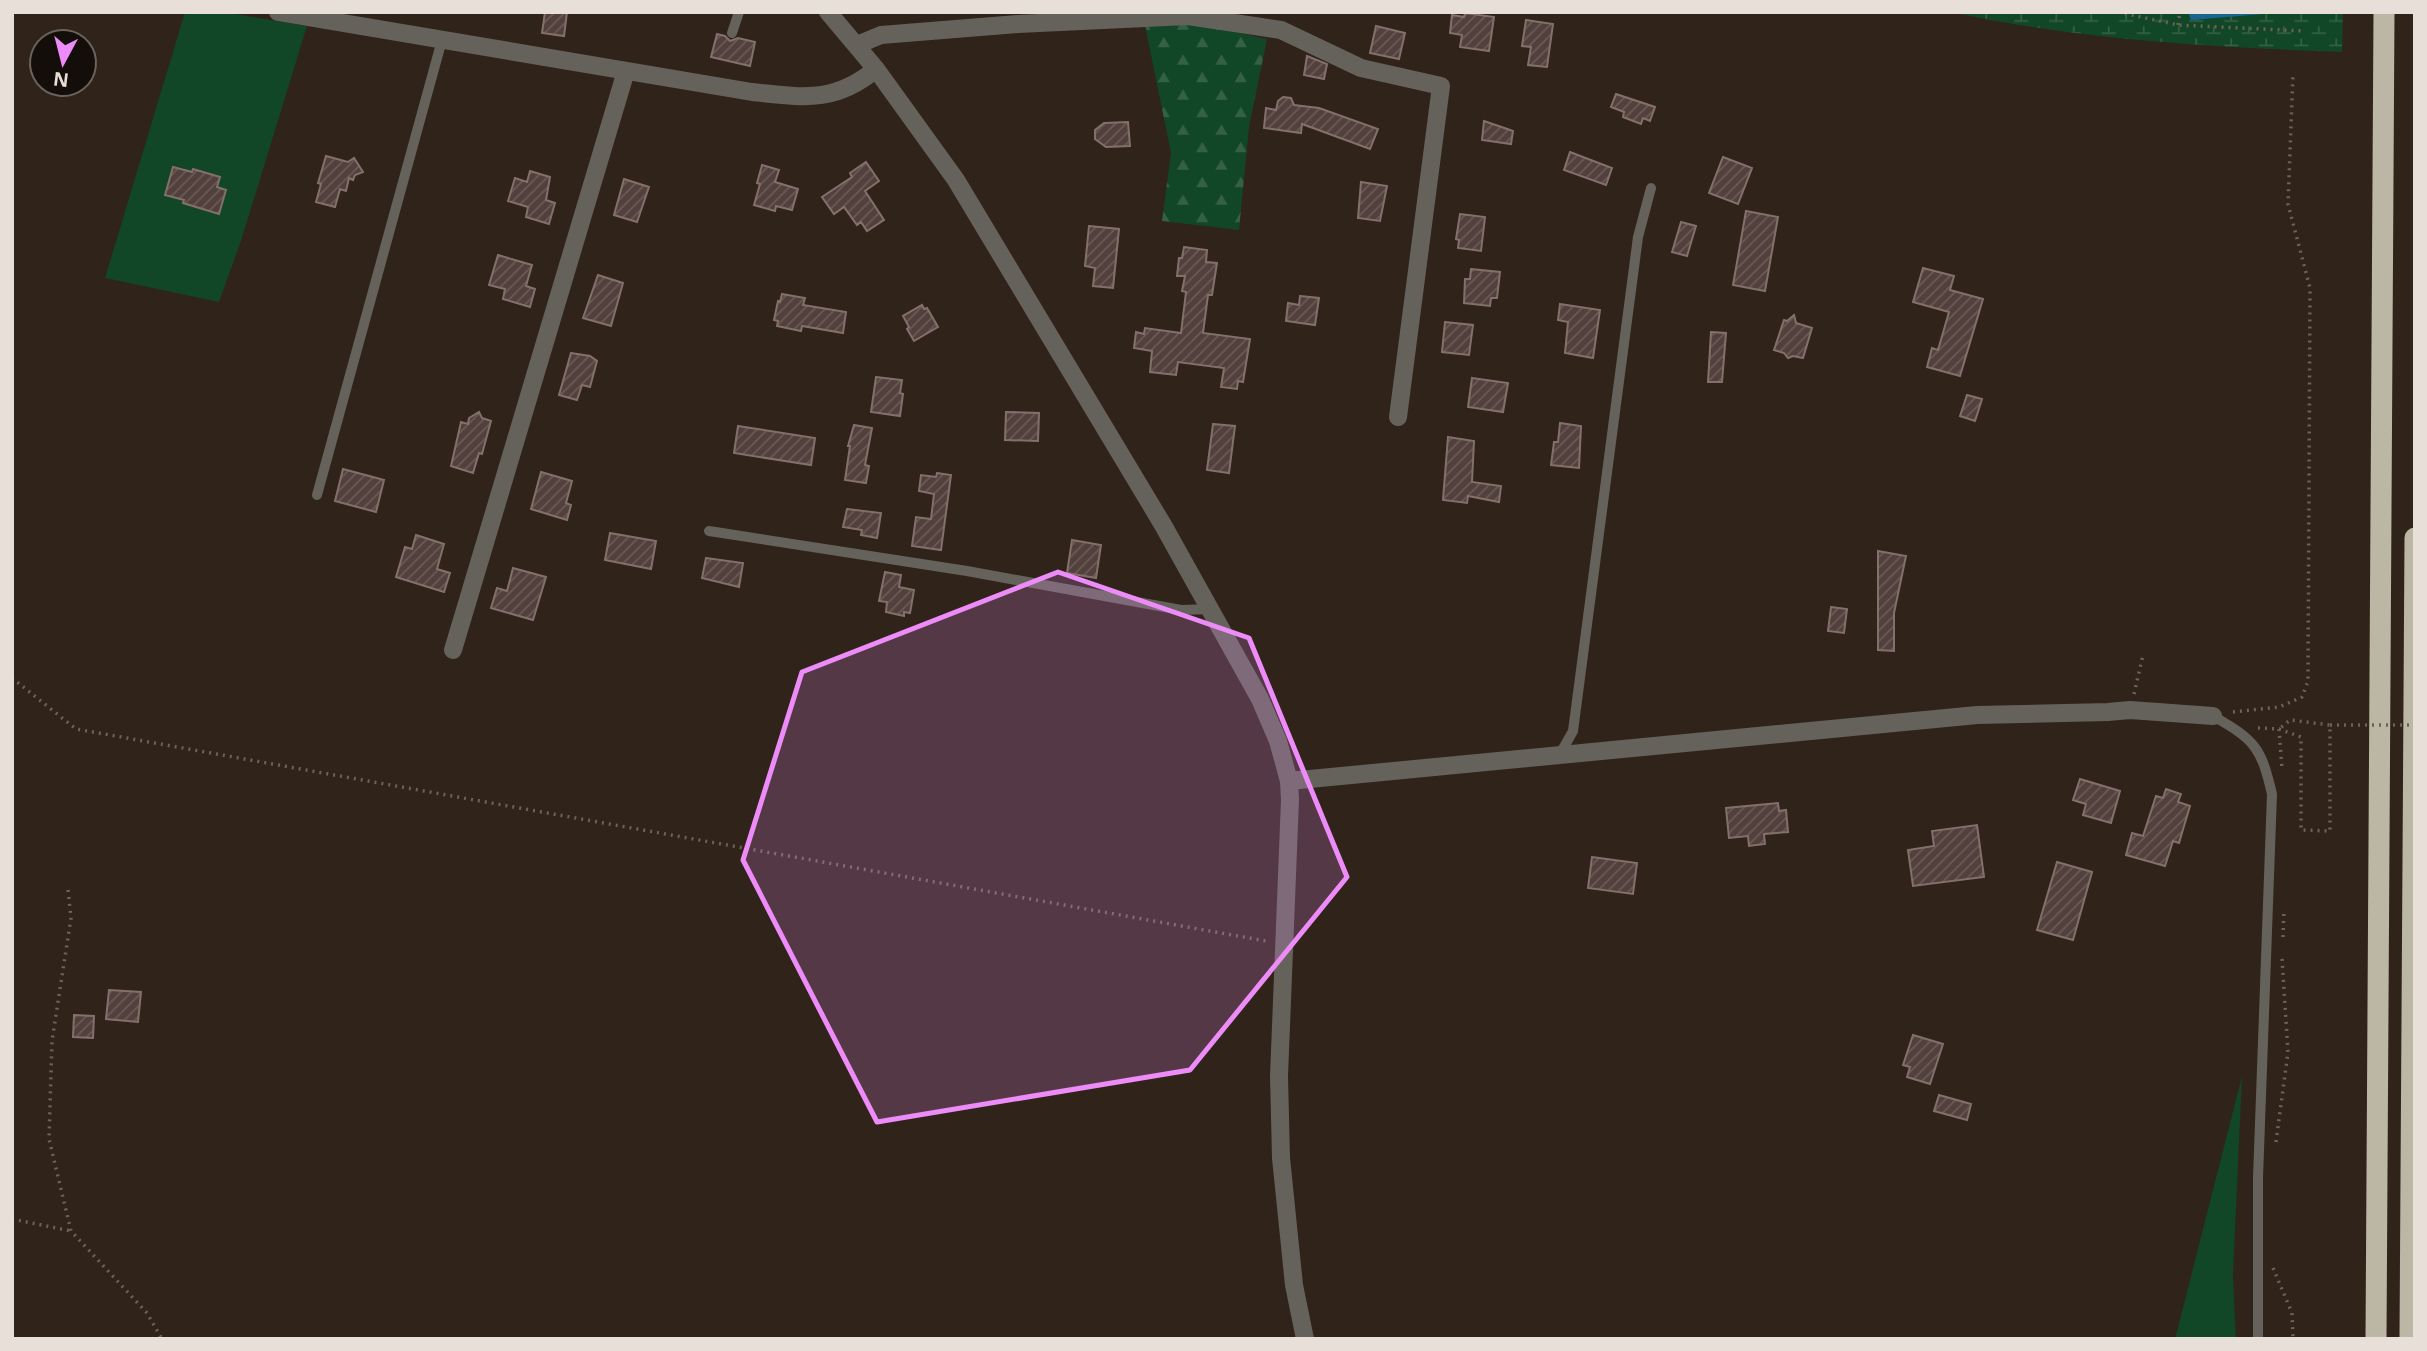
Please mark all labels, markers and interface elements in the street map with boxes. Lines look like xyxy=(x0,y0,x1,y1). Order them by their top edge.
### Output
north arrow xyxy=(28,28,98,98)
text: N xyxy=(52,66,70,94)

